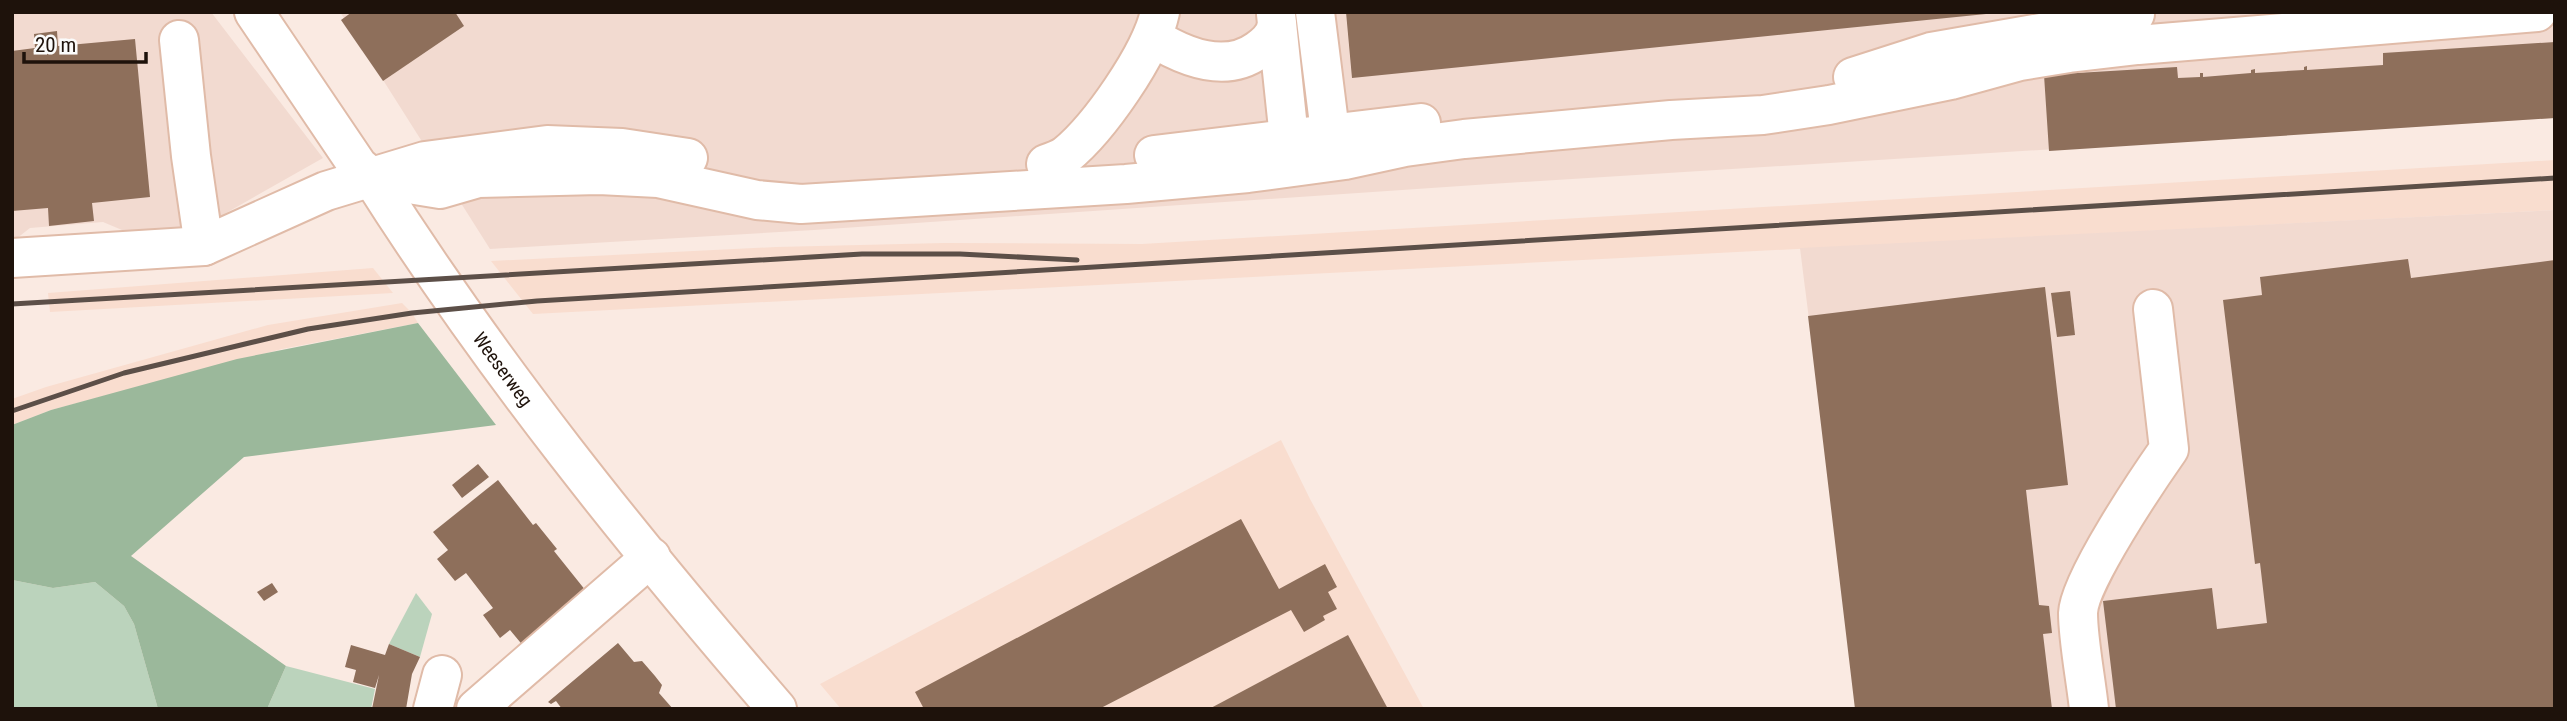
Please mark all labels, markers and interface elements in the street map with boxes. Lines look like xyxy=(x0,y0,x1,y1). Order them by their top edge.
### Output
scale bar xyxy=(24,21,147,65)
text: 20 m xyxy=(35,33,76,57)
street label: Weeserweg xyxy=(468,328,538,411)

